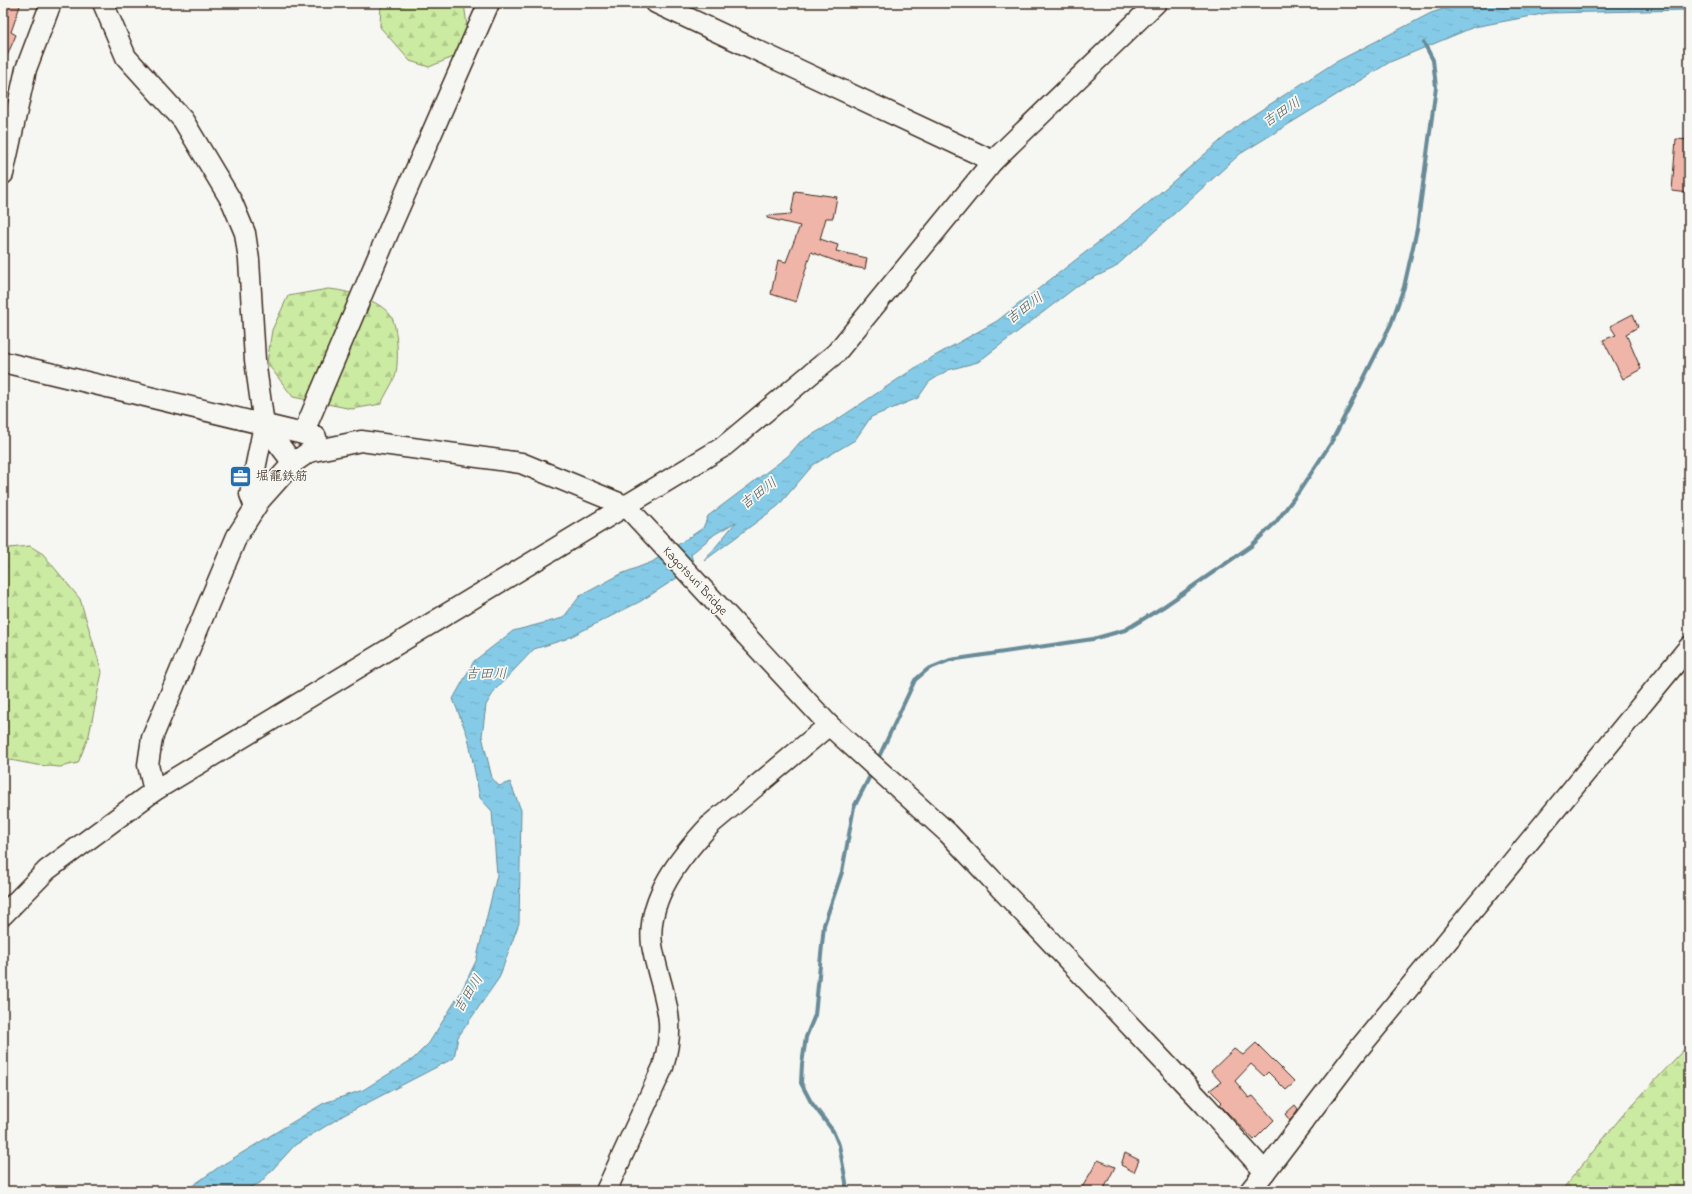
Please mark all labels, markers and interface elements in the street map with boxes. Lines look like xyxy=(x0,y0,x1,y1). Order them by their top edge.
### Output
water label: 吉田川 xyxy=(1259,93,1305,133)
water label: 吉田川 xyxy=(1002,288,1048,330)
office icon: 堀籠鉄筋 xyxy=(227,463,253,489)
place label: 堀籠鉄筋 xyxy=(256,467,308,486)
water label: 吉田川 xyxy=(736,473,782,515)
street label: Kagotsuri Bridge xyxy=(657,542,732,620)
water label: 吉田川 xyxy=(465,664,507,685)
water label: 吉田川 xyxy=(449,971,489,1017)

